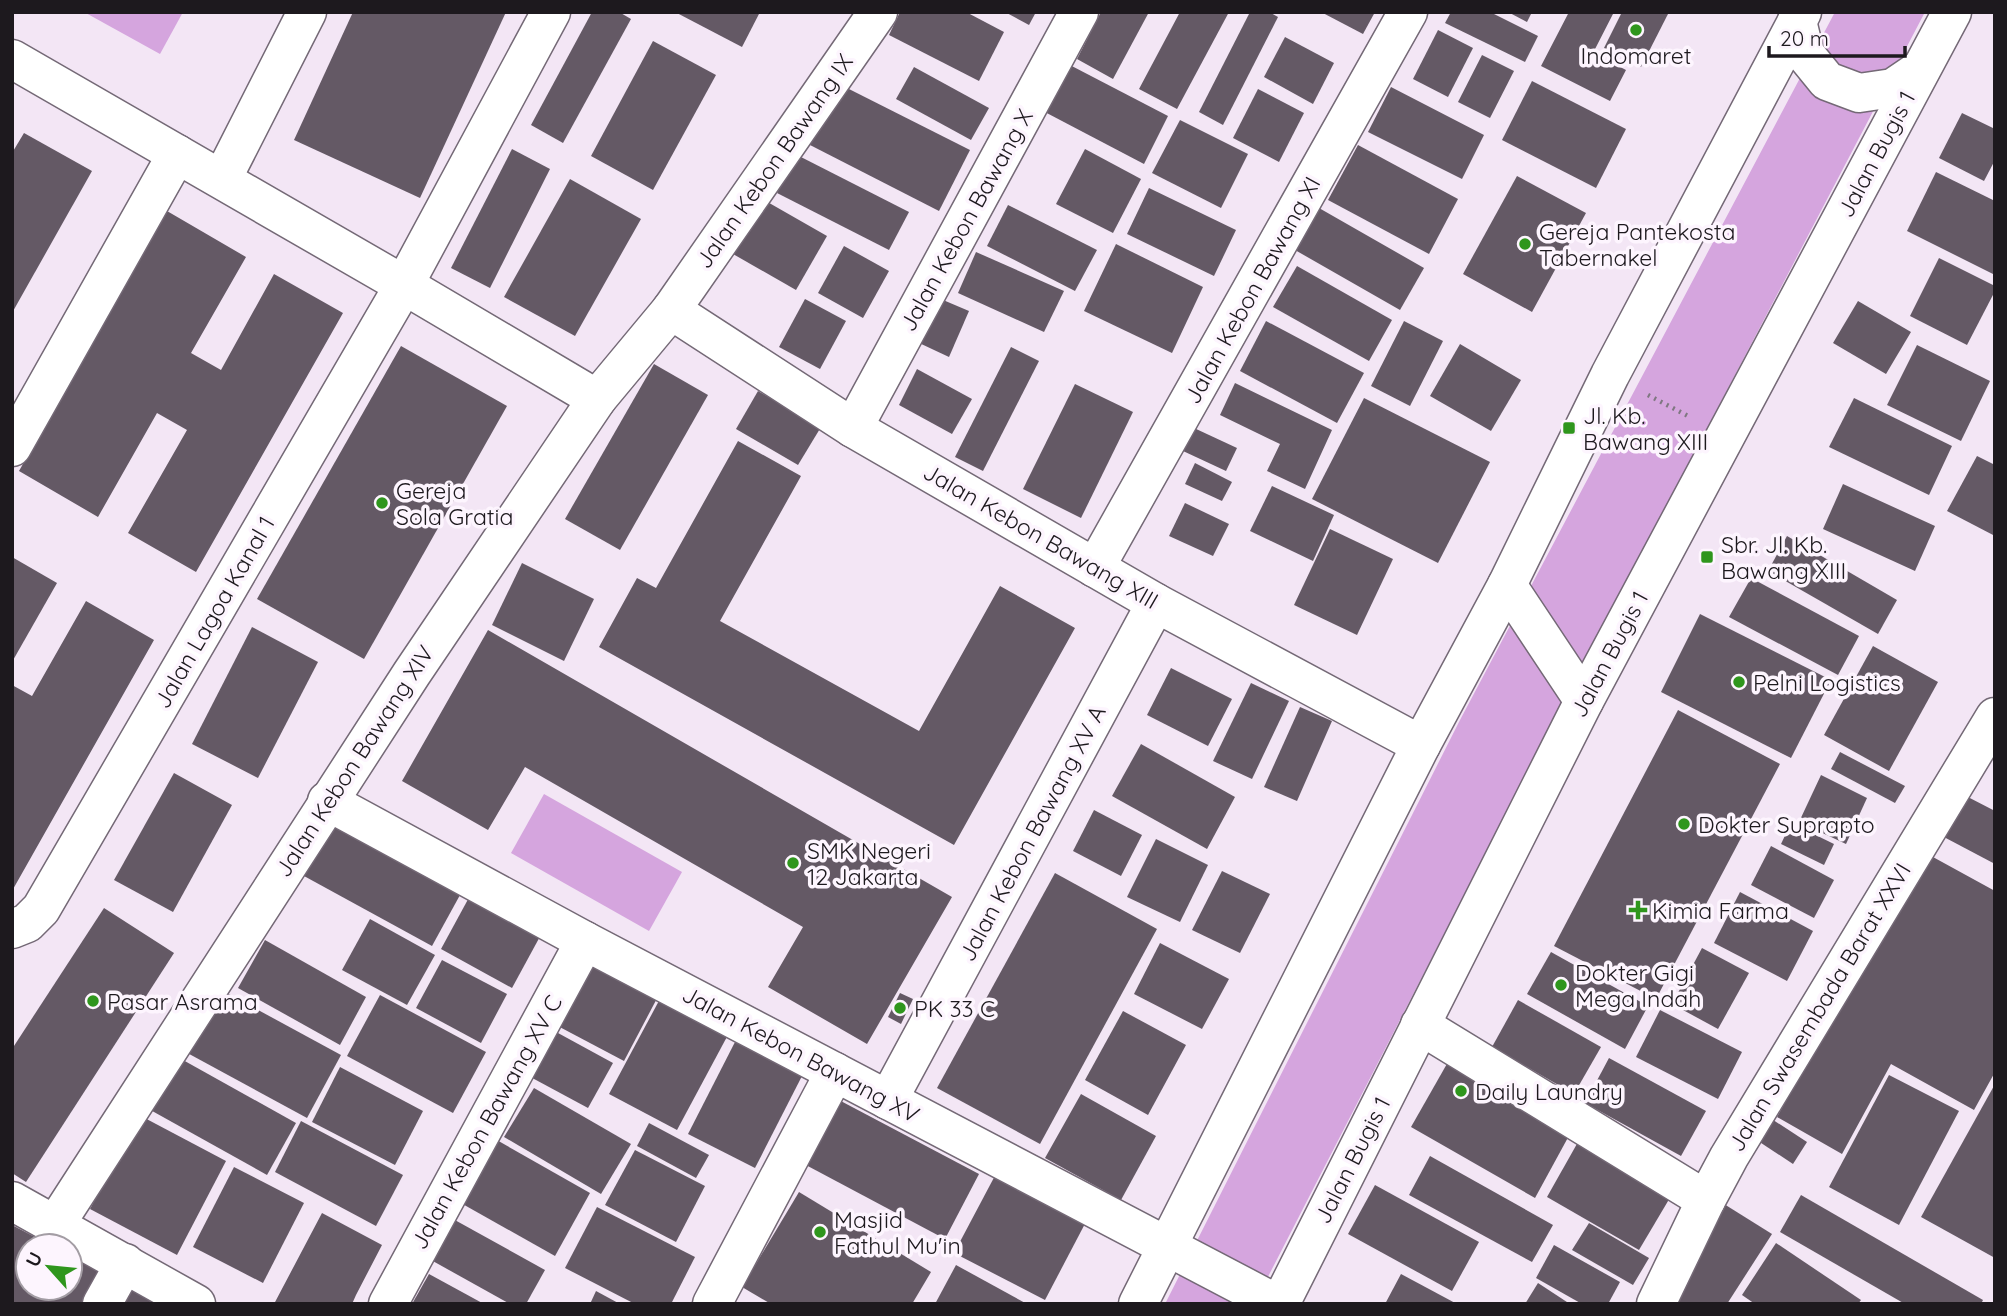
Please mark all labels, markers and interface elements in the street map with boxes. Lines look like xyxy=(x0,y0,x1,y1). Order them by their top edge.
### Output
scale bar xyxy=(1769,14,1906,58)
marker: Indomaret xyxy=(1628,22,1644,38)
text: 20 m xyxy=(1780,25,1829,51)
place label: Indomaret xyxy=(1581,41,1692,70)
street label: Jalan Kebon Bawang IX xyxy=(689,48,859,274)
street label: Jalan Bugis 1 xyxy=(1831,86,1921,222)
street label: Jalan Kebon Bawang X xyxy=(893,104,1039,336)
street label: Jalan Kebon Bawang XI xyxy=(1177,171,1327,409)
place label: Gereja Pantekosta Tabernakel xyxy=(1539,217,1735,272)
marker: Gereja Pantekosta Tabernakel xyxy=(1517,236,1533,252)
place label: Jl. Kb. Bawang XIII xyxy=(1583,401,1708,456)
marker: Jl. Kb. Bawang XIII xyxy=(1561,420,1577,436)
street label: Jalan Kebon Bawang XIII xyxy=(918,457,1164,615)
place label: Gereja Sola Gratia xyxy=(396,476,513,531)
marker: Gereja Sola Gratia xyxy=(374,495,390,511)
street label: Jalan Lagoa Kanal 1 xyxy=(147,511,281,713)
place label: Sbr. Jl. Kb. Bawang XIII xyxy=(1721,530,1846,585)
marker: Sbr. Jl. Kb. Bawang XIII xyxy=(1699,549,1715,565)
street label: Jalan Bugis 1 xyxy=(1564,586,1654,722)
street label: Jalan Kebon Bawang XIV xyxy=(268,640,440,882)
place label: Pelni Logistics xyxy=(1753,668,1901,697)
marker: Pelni Logistics xyxy=(1731,674,1747,690)
street label: Jalan Kebon Bawang XV A xyxy=(952,700,1112,966)
place label: Dokter Suprapto xyxy=(1698,810,1875,839)
marker: Dokter Suprapto xyxy=(1676,816,1692,832)
place label: SMK Negeri 12 Jakarta xyxy=(807,836,931,891)
marker: SMK Negeri 12 Jakarta xyxy=(785,855,801,871)
street label: Jalan Swasembada Barat XXVI xyxy=(1721,858,1917,1156)
place label: Kimia Farma xyxy=(1652,896,1789,925)
marker: Kimia Farma xyxy=(1630,902,1646,918)
place label: Dokter Gigi Mega Indah xyxy=(1575,958,1701,1013)
marker: Dokter Gigi Mega Indah xyxy=(1553,977,1569,993)
street label: Jalan Kebon Bawang XV xyxy=(677,979,925,1129)
place label: Pasar Asrama xyxy=(107,987,258,1016)
street label: Jalan Kebon Bawang XV C xyxy=(404,990,568,1254)
marker: Pasar Asrama xyxy=(85,993,101,1009)
place label: PK 33 C xyxy=(914,994,995,1023)
marker: PK 33 C xyxy=(892,1000,908,1016)
place label: Daily Laundry xyxy=(1475,1077,1623,1106)
marker: Daily Laundry xyxy=(1453,1083,1469,1099)
street label: Jalan Bugis 1 xyxy=(1308,1092,1396,1228)
place label: Masjid Fathul Mu'in xyxy=(834,1205,961,1260)
marker: Masjid Fathul Mu'in xyxy=(812,1224,828,1240)
north arrow xyxy=(14,1232,84,1302)
text: U xyxy=(20,1248,48,1271)

